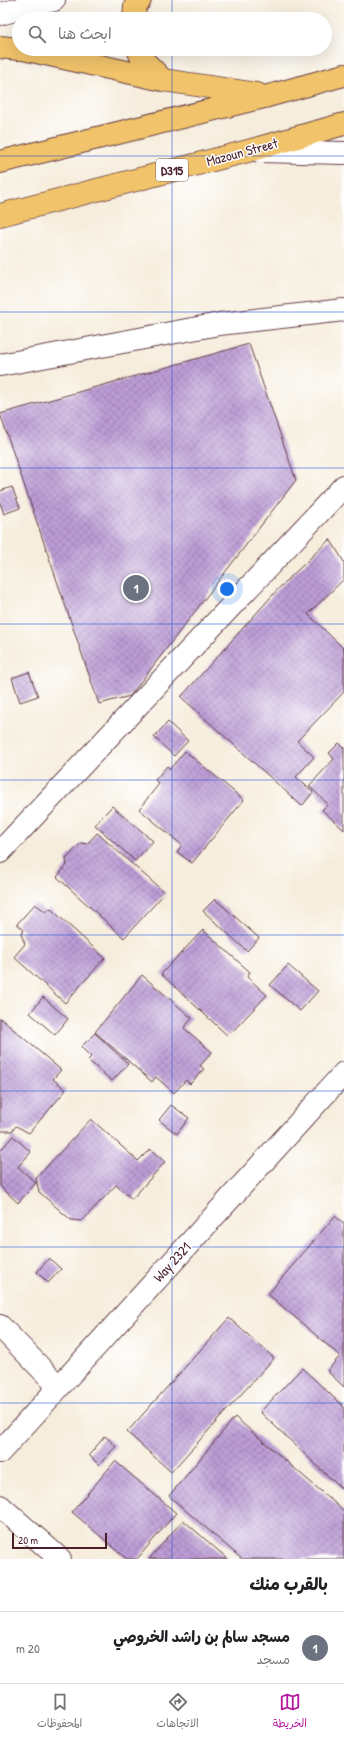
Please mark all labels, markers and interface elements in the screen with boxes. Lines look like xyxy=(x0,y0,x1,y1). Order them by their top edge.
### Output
search box xyxy=(12,12,332,56)
icon: search xyxy=(26,23,48,45)
text: ابحث هنا xyxy=(58,23,112,44)
street label: Mazoun Street xyxy=(204,133,280,170)
road number: D315 xyxy=(156,159,188,181)
pin: 1 xyxy=(123,573,149,603)
your location xyxy=(217,579,237,599)
street label: Way 2321 xyxy=(149,1238,195,1286)
scale bar xyxy=(12,1531,107,1550)
text: 20 m xyxy=(18,1533,38,1547)
text: بالقرب منك xyxy=(250,1572,328,1595)
text: مسجد سالم بن راشد الخروصي xyxy=(113,1626,290,1647)
text: 20 m xyxy=(16,1639,40,1657)
text: 1 xyxy=(313,1639,317,1657)
text: مسجد xyxy=(257,1650,290,1668)
tab: المحفوظات xyxy=(37,1691,82,1733)
tab: الاتجاهات xyxy=(156,1691,199,1733)
tab: الخريطة xyxy=(273,1691,307,1733)

